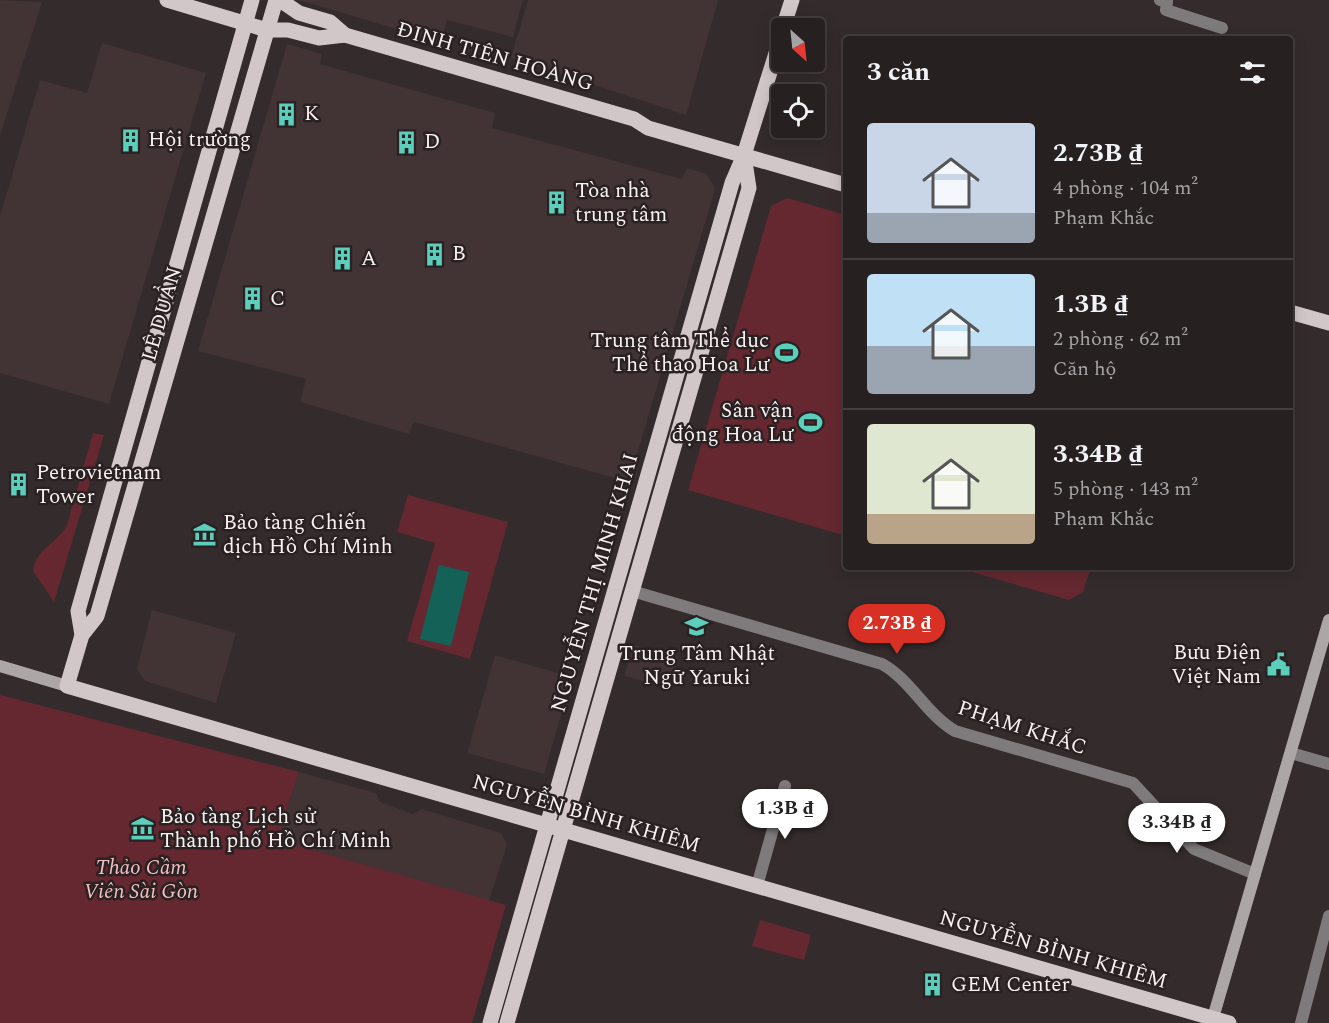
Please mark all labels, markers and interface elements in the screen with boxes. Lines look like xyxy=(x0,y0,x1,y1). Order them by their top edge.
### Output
street label: ĐINH TIÊN HOÀNG xyxy=(393,14,597,100)
north arrow xyxy=(771,18,825,72)
map controls xyxy=(771,18,825,138)
text: 3 căn xyxy=(867,52,930,92)
icon: filters xyxy=(1236,56,1269,89)
button: locate xyxy=(771,84,825,138)
place label: K xyxy=(304,98,319,130)
building icon: K xyxy=(273,101,299,127)
place label: Hội trường xyxy=(148,124,251,156)
place label: D xyxy=(424,126,440,158)
building icon: Hội trường xyxy=(117,127,143,153)
building icon: D xyxy=(393,129,419,155)
text: 2.73B ₫ xyxy=(1053,133,1143,173)
icon: home xyxy=(915,147,987,219)
text: 4 phòng · 104 m² xyxy=(1053,173,1198,203)
place label: Tòa nhà trung tâm xyxy=(575,175,667,231)
building icon: Tòa nhà trung tâm xyxy=(544,190,570,216)
text: Phạm Khắc xyxy=(1053,203,1154,233)
place label: B xyxy=(452,238,466,270)
building icon: B xyxy=(421,241,447,267)
place label: A xyxy=(361,243,377,275)
building icon: A xyxy=(330,246,356,272)
street label: LÊ DUẨN xyxy=(131,263,191,365)
place label: C xyxy=(270,283,285,315)
text: 1.3B ₫ xyxy=(1053,284,1129,324)
building icon: C xyxy=(239,286,265,312)
icon: home xyxy=(915,298,987,370)
text: 2 phòng · 62 m² xyxy=(1053,324,1188,354)
place label: Trung tâm Thể dục Thể thao Hoa Lư xyxy=(590,325,770,381)
sports icon: Trung tâm Thể dục Thể thao Hoa Lư xyxy=(774,340,800,366)
text: Căn hộ xyxy=(1053,354,1116,384)
place label: Sân vận động Hoa Lư xyxy=(672,395,794,451)
sports icon: Sân vận động Hoa Lư xyxy=(798,410,824,436)
text: 3.34B ₫ xyxy=(1053,434,1143,474)
icon: home xyxy=(915,448,987,520)
street label: NGUYỄN THỊ MINH KHAI xyxy=(543,450,647,716)
place label: Petrovietnam Tower xyxy=(36,457,161,513)
building icon: Petrovietnam Tower xyxy=(5,472,31,498)
text: 5 phòng · 143 m² xyxy=(1053,474,1198,504)
text: Phạm Khắc xyxy=(1053,504,1154,534)
place label: Bảo tàng Chiến dịch Hồ Chí Minh xyxy=(223,507,393,563)
museum icon: Bảo tàng Chiến dịch Hồ Chí Minh xyxy=(192,522,218,548)
pin: 2.73B ₫ xyxy=(842,604,952,655)
text: 2.73B ₫ xyxy=(862,608,932,638)
school or university icon: Trung Tâm Nhật Ngữ Yaruki xyxy=(684,613,710,639)
place label: Bưu Điện Việt Nam xyxy=(1171,637,1261,693)
place label: Trung Tâm Nhật Ngữ Yaruki xyxy=(619,638,775,694)
public building icon: Bưu Điện Việt Nam xyxy=(1266,652,1292,678)
street label: PHẠM KHẮC xyxy=(953,692,1091,764)
street label: NGUYỄN BỈNH KHIÊM xyxy=(468,766,704,862)
pin: 1.3B ₫ xyxy=(736,789,834,840)
text: 1.3B ₫ xyxy=(756,793,814,823)
place label: Bảo tàng Lịch sử Thành phố Hồ Chí Minh xyxy=(160,801,391,857)
pin: 3.34B ₫ xyxy=(1122,803,1232,854)
text: 3.34B ₫ xyxy=(1142,807,1212,837)
museum icon: Bảo tàng Lịch sử Thành phố Hồ Chí Minh xyxy=(129,816,155,842)
park label: Thảo Cầm Viên Sài Gòn xyxy=(84,852,198,908)
street label: NGUYỄN BỈNH KHIÊM xyxy=(935,902,1171,998)
place label: GEM Center xyxy=(951,969,1070,1001)
building icon: GEM Center xyxy=(920,972,946,998)

